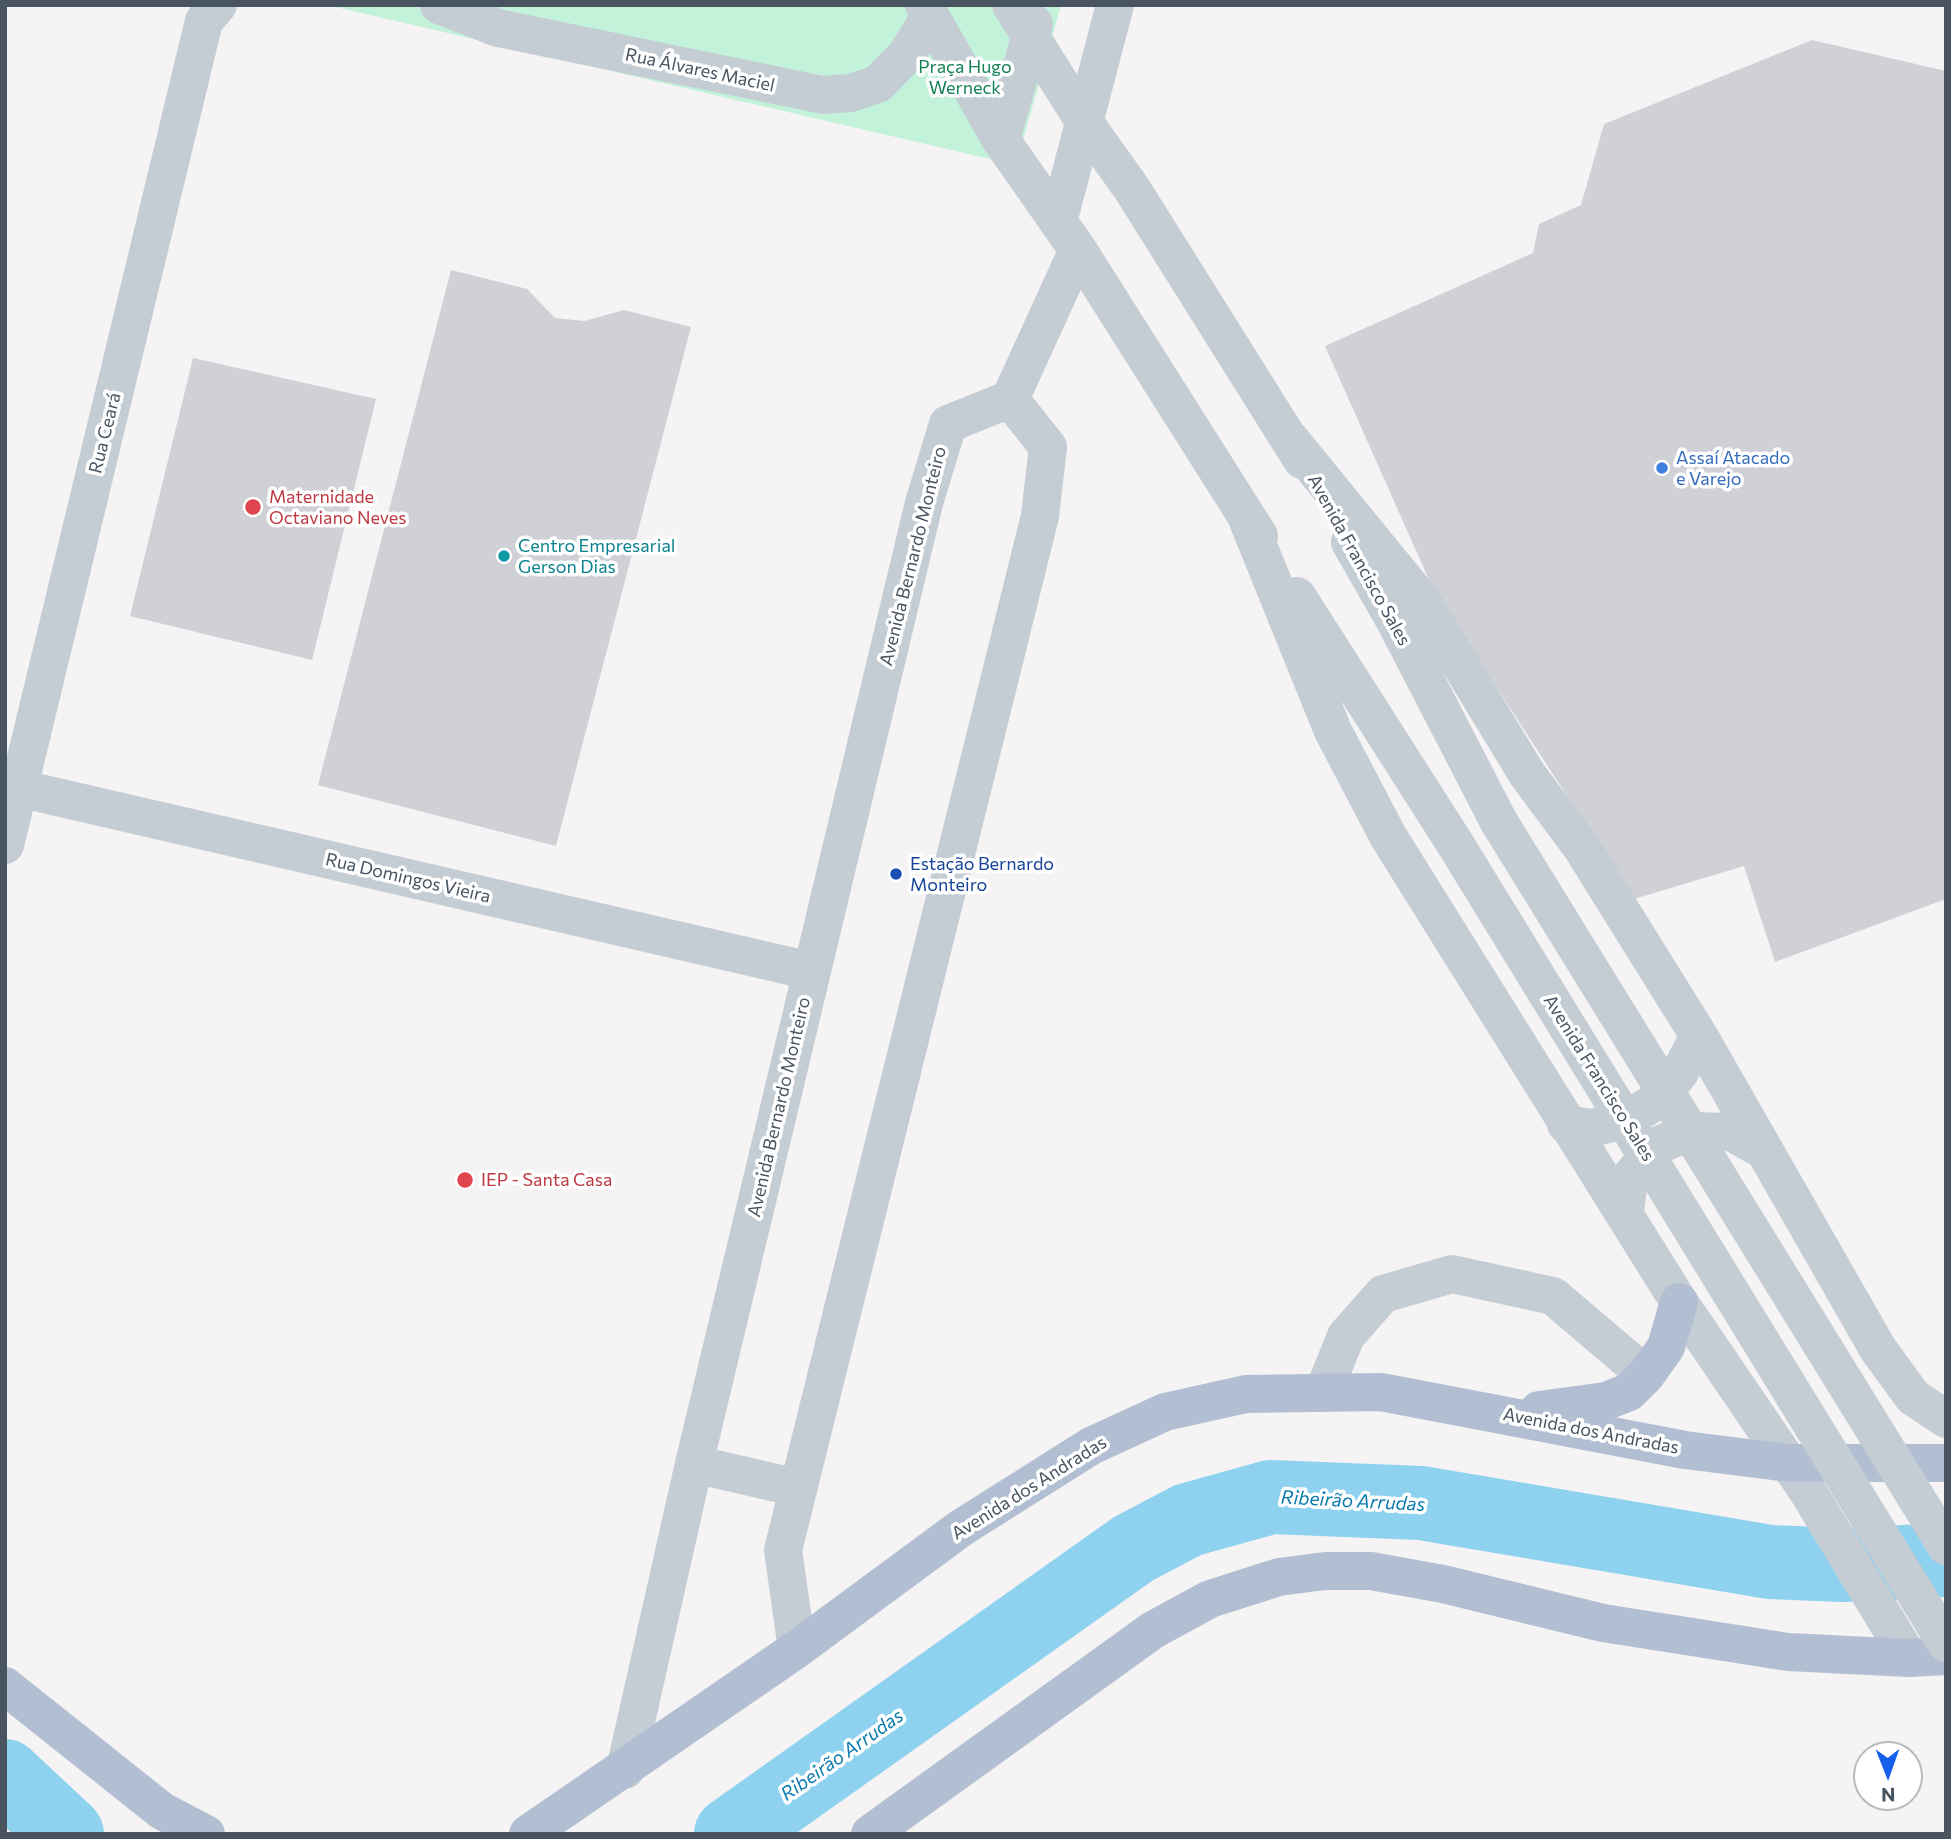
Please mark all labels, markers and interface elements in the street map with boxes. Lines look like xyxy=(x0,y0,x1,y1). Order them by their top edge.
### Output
street label: Rua Álvares Maciel xyxy=(623,44,777,96)
park label: Praça Hugo Werneck xyxy=(918,56,1012,98)
street label: Rua Ceará xyxy=(85,390,125,476)
street label: Avenida Bernardo Monteiro xyxy=(875,444,951,668)
place label: Assaí Atacado e Varejo xyxy=(1676,447,1790,490)
marker: Assaí Atacado e Varejo xyxy=(1654,460,1670,476)
street label: Avenida Francisco Sales xyxy=(1303,471,1415,649)
place label: Maternidade Octaviano Neves xyxy=(269,486,406,528)
marker: Maternidade Octaviano Neves xyxy=(243,497,263,517)
place label: Centro Empresarial Gerson Dias xyxy=(518,535,675,578)
marker: Centro Empresarial Gerson Dias xyxy=(496,548,512,564)
street label: Rua Domingos Vieira xyxy=(323,848,493,908)
place label: Estação Bernardo Monteiro xyxy=(910,853,1054,896)
marker: Estação Bernardo Monteiro xyxy=(888,866,904,882)
street label: Avenida Francisco Sales xyxy=(1539,991,1659,1165)
street label: Avenida Bernardo Monteiro xyxy=(743,995,815,1219)
place label: IEP - Santa Casa xyxy=(481,1169,612,1191)
marker: IEP - Santa Casa xyxy=(455,1170,475,1190)
street label: Avenida dos Andradas xyxy=(1501,1403,1681,1459)
street label: Avenida dos Andradas xyxy=(948,1432,1110,1544)
water label: Ribeirão Arrudas xyxy=(1280,1486,1426,1516)
water label: Ribeirão Arrudas xyxy=(776,1704,908,1806)
north arrow xyxy=(1853,1741,1923,1811)
text: N xyxy=(1881,1784,1896,1807)

